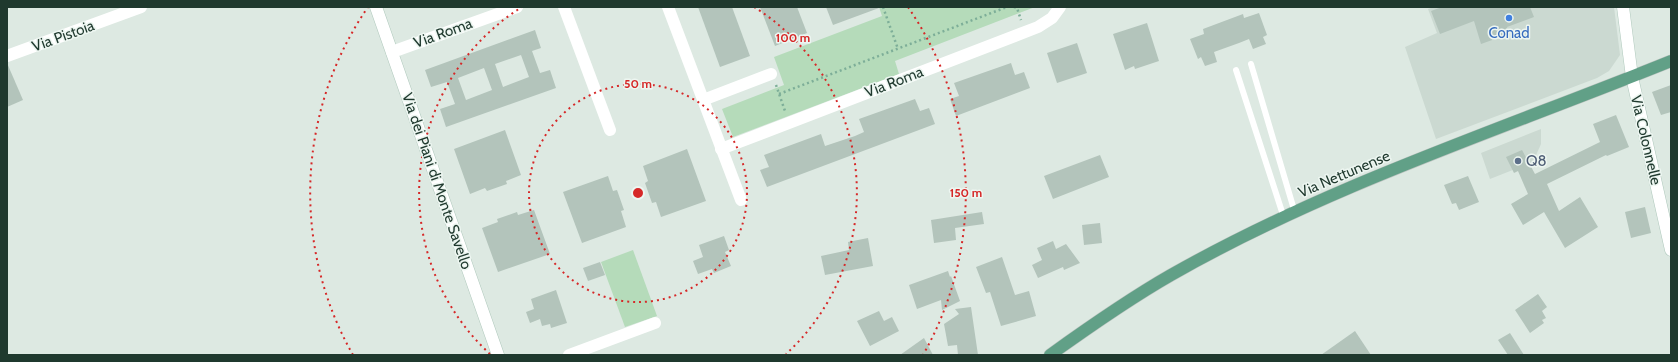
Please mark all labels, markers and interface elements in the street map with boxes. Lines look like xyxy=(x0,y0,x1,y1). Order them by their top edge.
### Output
marker: Conad xyxy=(1504,13,1514,23)
street label: Via Roma xyxy=(411,14,475,52)
street label: Via Pistoia xyxy=(29,16,97,56)
place label: Conad xyxy=(1488,24,1530,42)
text: 100 m xyxy=(776,30,810,45)
street label: Via Roma xyxy=(862,62,926,101)
text: 50 m xyxy=(624,76,652,91)
street label: Via dei Piani di Monte Savello xyxy=(398,90,476,272)
street label: Via Colonnelle xyxy=(1627,93,1665,187)
street label: Via Nettunense xyxy=(1295,146,1393,201)
place label: Q8 xyxy=(1526,152,1547,170)
marker: Q8 xyxy=(1513,156,1523,166)
text: 150 m xyxy=(950,185,982,200)
centre of rings xyxy=(631,186,645,200)

